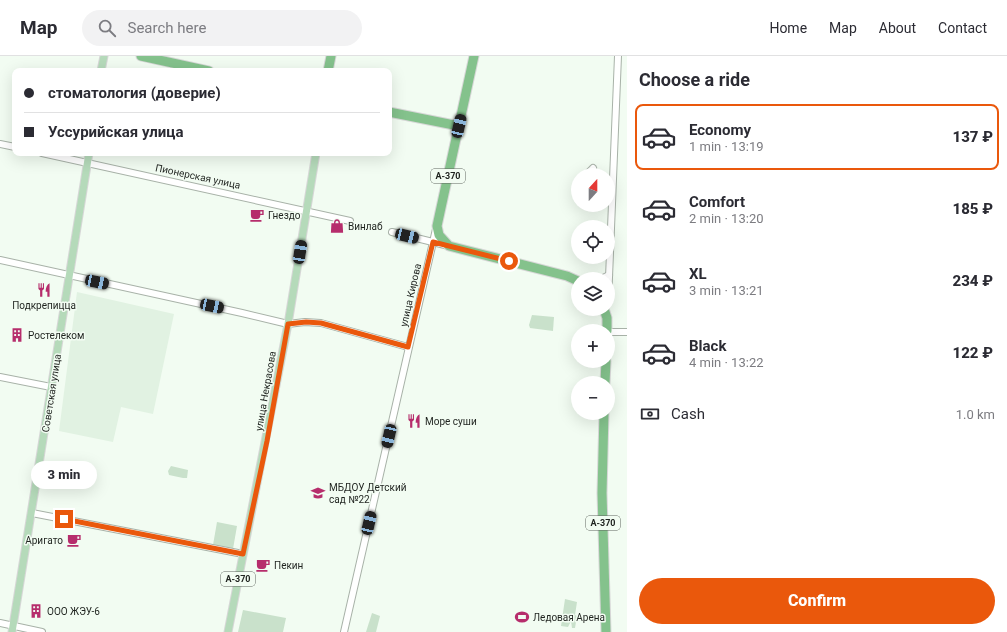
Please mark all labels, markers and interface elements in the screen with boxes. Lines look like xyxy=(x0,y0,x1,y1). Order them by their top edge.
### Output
search box xyxy=(82,10,362,46)
text: Map xyxy=(20,16,58,39)
icon: search xyxy=(96,17,118,39)
text: Search here xyxy=(128,19,206,37)
text: Home xyxy=(769,20,807,36)
text: Map xyxy=(829,20,857,36)
text: About xyxy=(879,20,916,36)
text: Contact xyxy=(938,20,987,36)
text: Choose a ride xyxy=(639,69,750,90)
text: стоматология (доверие) xyxy=(48,84,221,102)
car xyxy=(450,113,468,139)
icon: car xyxy=(641,119,677,155)
text: Economy xyxy=(689,121,751,139)
text: Уссурийская улица xyxy=(48,123,183,141)
text: 137 ₽ xyxy=(953,128,993,146)
text: 1 min · 13:19 xyxy=(689,139,764,154)
street label: Пионерская улица xyxy=(154,162,241,191)
north arrow xyxy=(571,168,615,212)
map controls xyxy=(571,168,615,420)
road number: А-370 xyxy=(431,169,465,183)
icon: car xyxy=(641,191,677,227)
text: Comfort xyxy=(689,193,745,211)
text: 185 ₽ xyxy=(953,200,993,218)
cafe icon: Гнездо xyxy=(249,207,265,223)
place label: Гнездо xyxy=(268,210,301,221)
text: 2 min · 13:20 xyxy=(689,211,764,226)
shop icon: Винлаб xyxy=(329,218,345,234)
button: locate xyxy=(571,220,615,264)
place label: Винлаб xyxy=(348,221,383,232)
car xyxy=(394,227,420,245)
car xyxy=(292,239,308,265)
route start xyxy=(500,252,518,270)
street label: улица Кирова xyxy=(398,262,423,328)
icon: car xyxy=(641,263,677,299)
text: XL xyxy=(689,265,707,283)
button: layers xyxy=(571,272,615,316)
text: 234 ₽ xyxy=(953,272,993,290)
car xyxy=(84,274,110,290)
restaurant icon: Подкрепицца xyxy=(36,282,52,298)
text: 3 min · 13:21 xyxy=(689,283,764,298)
car xyxy=(199,298,225,314)
place label: Подкрепицца xyxy=(12,300,76,311)
button: + xyxy=(571,324,615,368)
building icon: Ростелеком xyxy=(9,327,25,343)
place label: Ростелеком xyxy=(28,330,84,341)
icon: car xyxy=(641,335,677,371)
text: Black xyxy=(689,337,726,355)
text: 122 ₽ xyxy=(953,344,993,362)
street label: улица Некрасова xyxy=(253,350,278,432)
street label: Советская улица xyxy=(40,353,63,433)
text: 4 min · 13:22 xyxy=(689,355,764,370)
button: − xyxy=(571,376,615,420)
icon: cash xyxy=(639,403,661,425)
text: Cash xyxy=(671,405,705,423)
text: 1.0 km xyxy=(956,407,995,422)
restaurant icon: Море суши xyxy=(406,413,422,429)
place label: Море суши xyxy=(425,416,477,427)
car xyxy=(380,423,398,449)
callout: 3 min xyxy=(31,461,97,489)
text: 3 min xyxy=(48,467,80,482)
place label: МБДОУ Детский сад №22 xyxy=(329,482,407,505)
school or university icon: МБДОУ Детский сад №22 xyxy=(310,485,326,501)
route end xyxy=(55,510,73,528)
car xyxy=(360,510,378,536)
road number: А-370 xyxy=(586,516,620,530)
cafe icon: Аригато xyxy=(66,532,82,548)
place label: Аригато xyxy=(25,535,63,546)
cafe icon: Пекин xyxy=(255,557,271,573)
place label: Пекин xyxy=(274,560,303,571)
road number: А-370 xyxy=(221,572,255,586)
button: Confirm xyxy=(639,578,995,624)
building icon: ООО ЖЭУ-6 xyxy=(28,603,44,619)
place label: ООО ЖЭУ-6 xyxy=(47,606,100,617)
sports icon: Ледовая Арена xyxy=(514,609,530,625)
place label: Ледовая Арена xyxy=(533,612,605,623)

